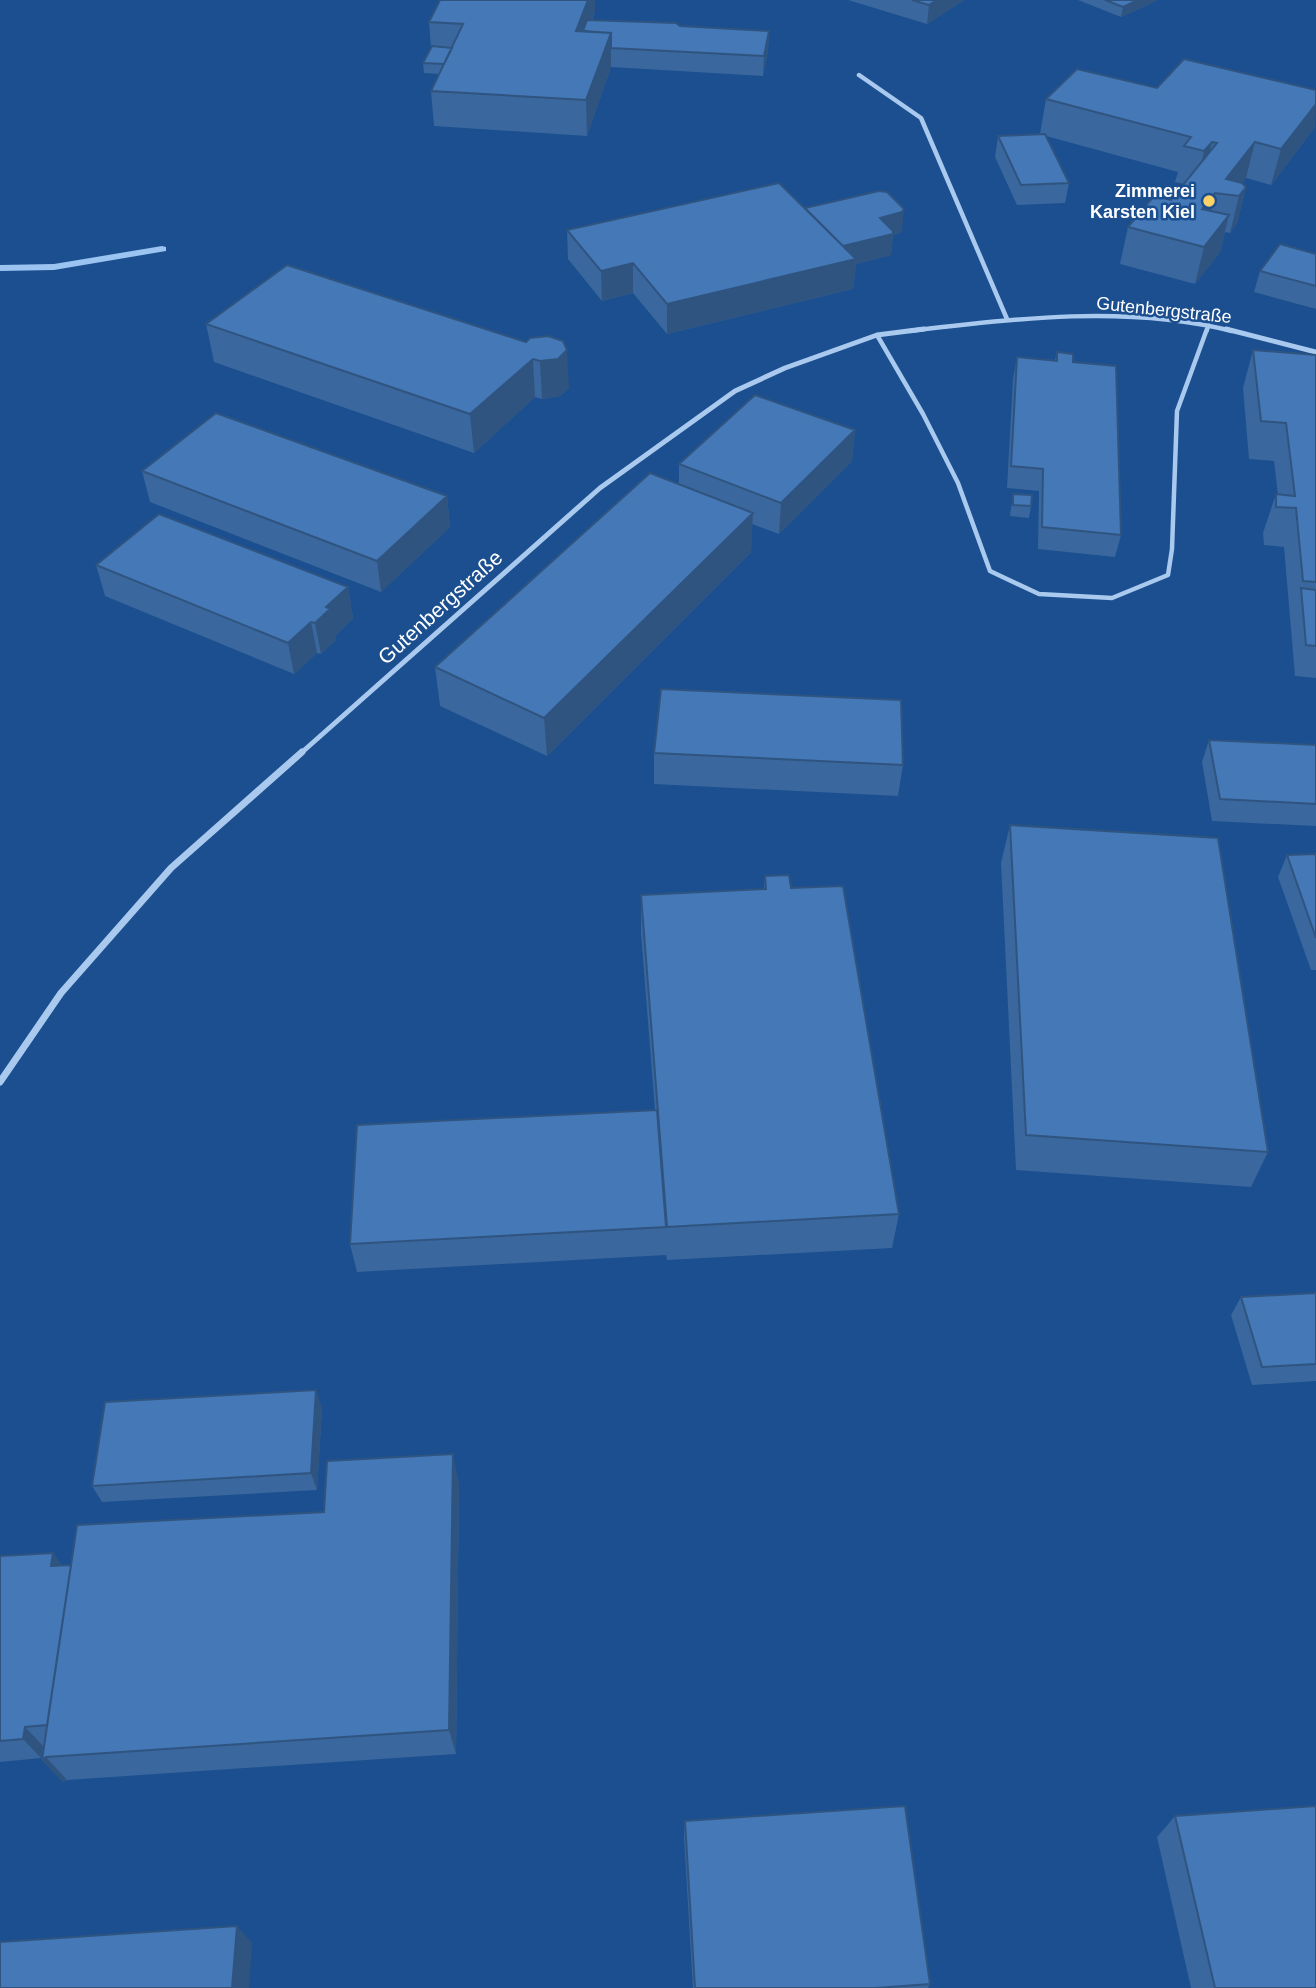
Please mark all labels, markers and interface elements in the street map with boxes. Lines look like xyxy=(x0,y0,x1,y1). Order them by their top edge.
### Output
place label: Zimmerei Karsten Kiel xyxy=(1090,181,1195,222)
marker: Zimmerei Karsten Kiel xyxy=(1201,193,1217,209)
street label: Gutenbergstraße xyxy=(1095,293,1233,327)
street label: Gutenbergstraße xyxy=(373,545,507,669)

